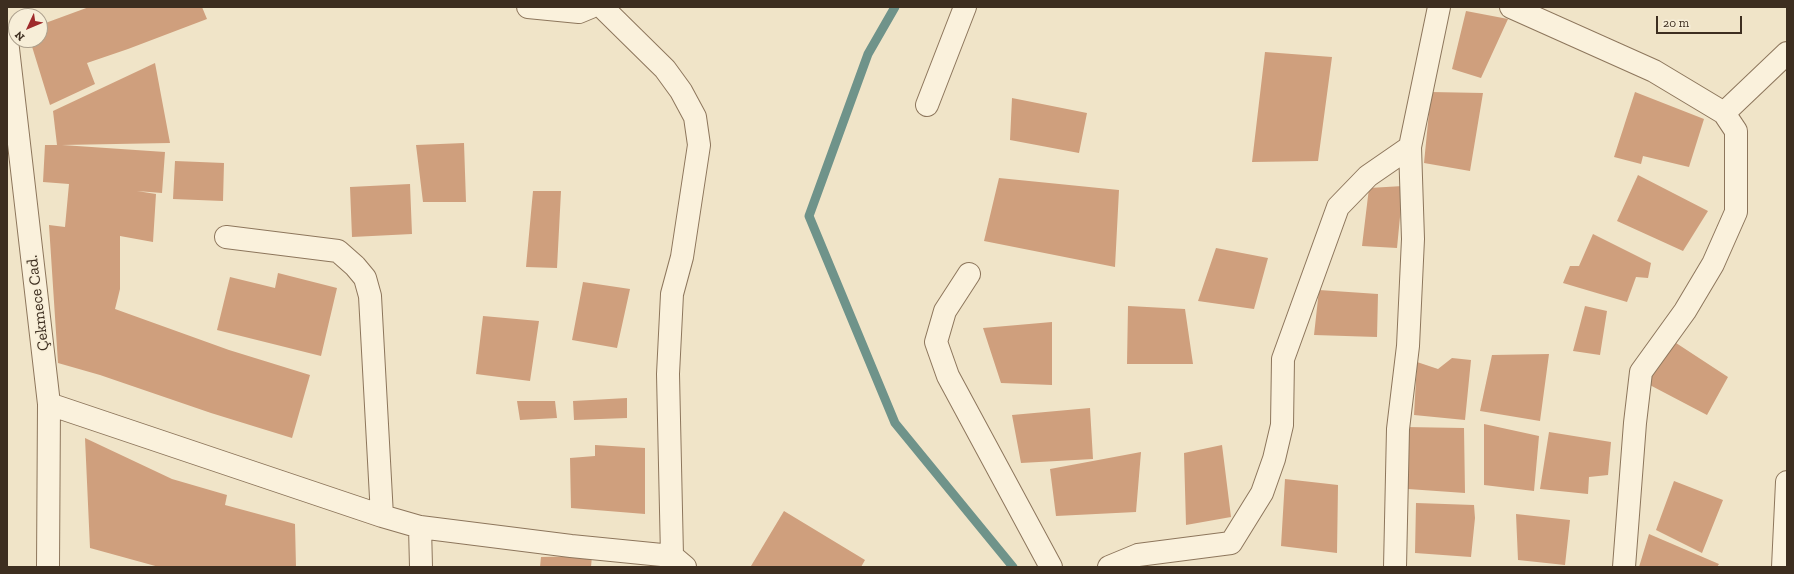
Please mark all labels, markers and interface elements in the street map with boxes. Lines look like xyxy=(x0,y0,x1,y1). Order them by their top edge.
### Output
north arrow xyxy=(8,8,48,48)
scale bar xyxy=(1658,8,1744,34)
text: 20 m xyxy=(1663,16,1689,30)
text: N xyxy=(12,28,27,44)
street label: Çekmece Cad. xyxy=(23,254,53,352)

